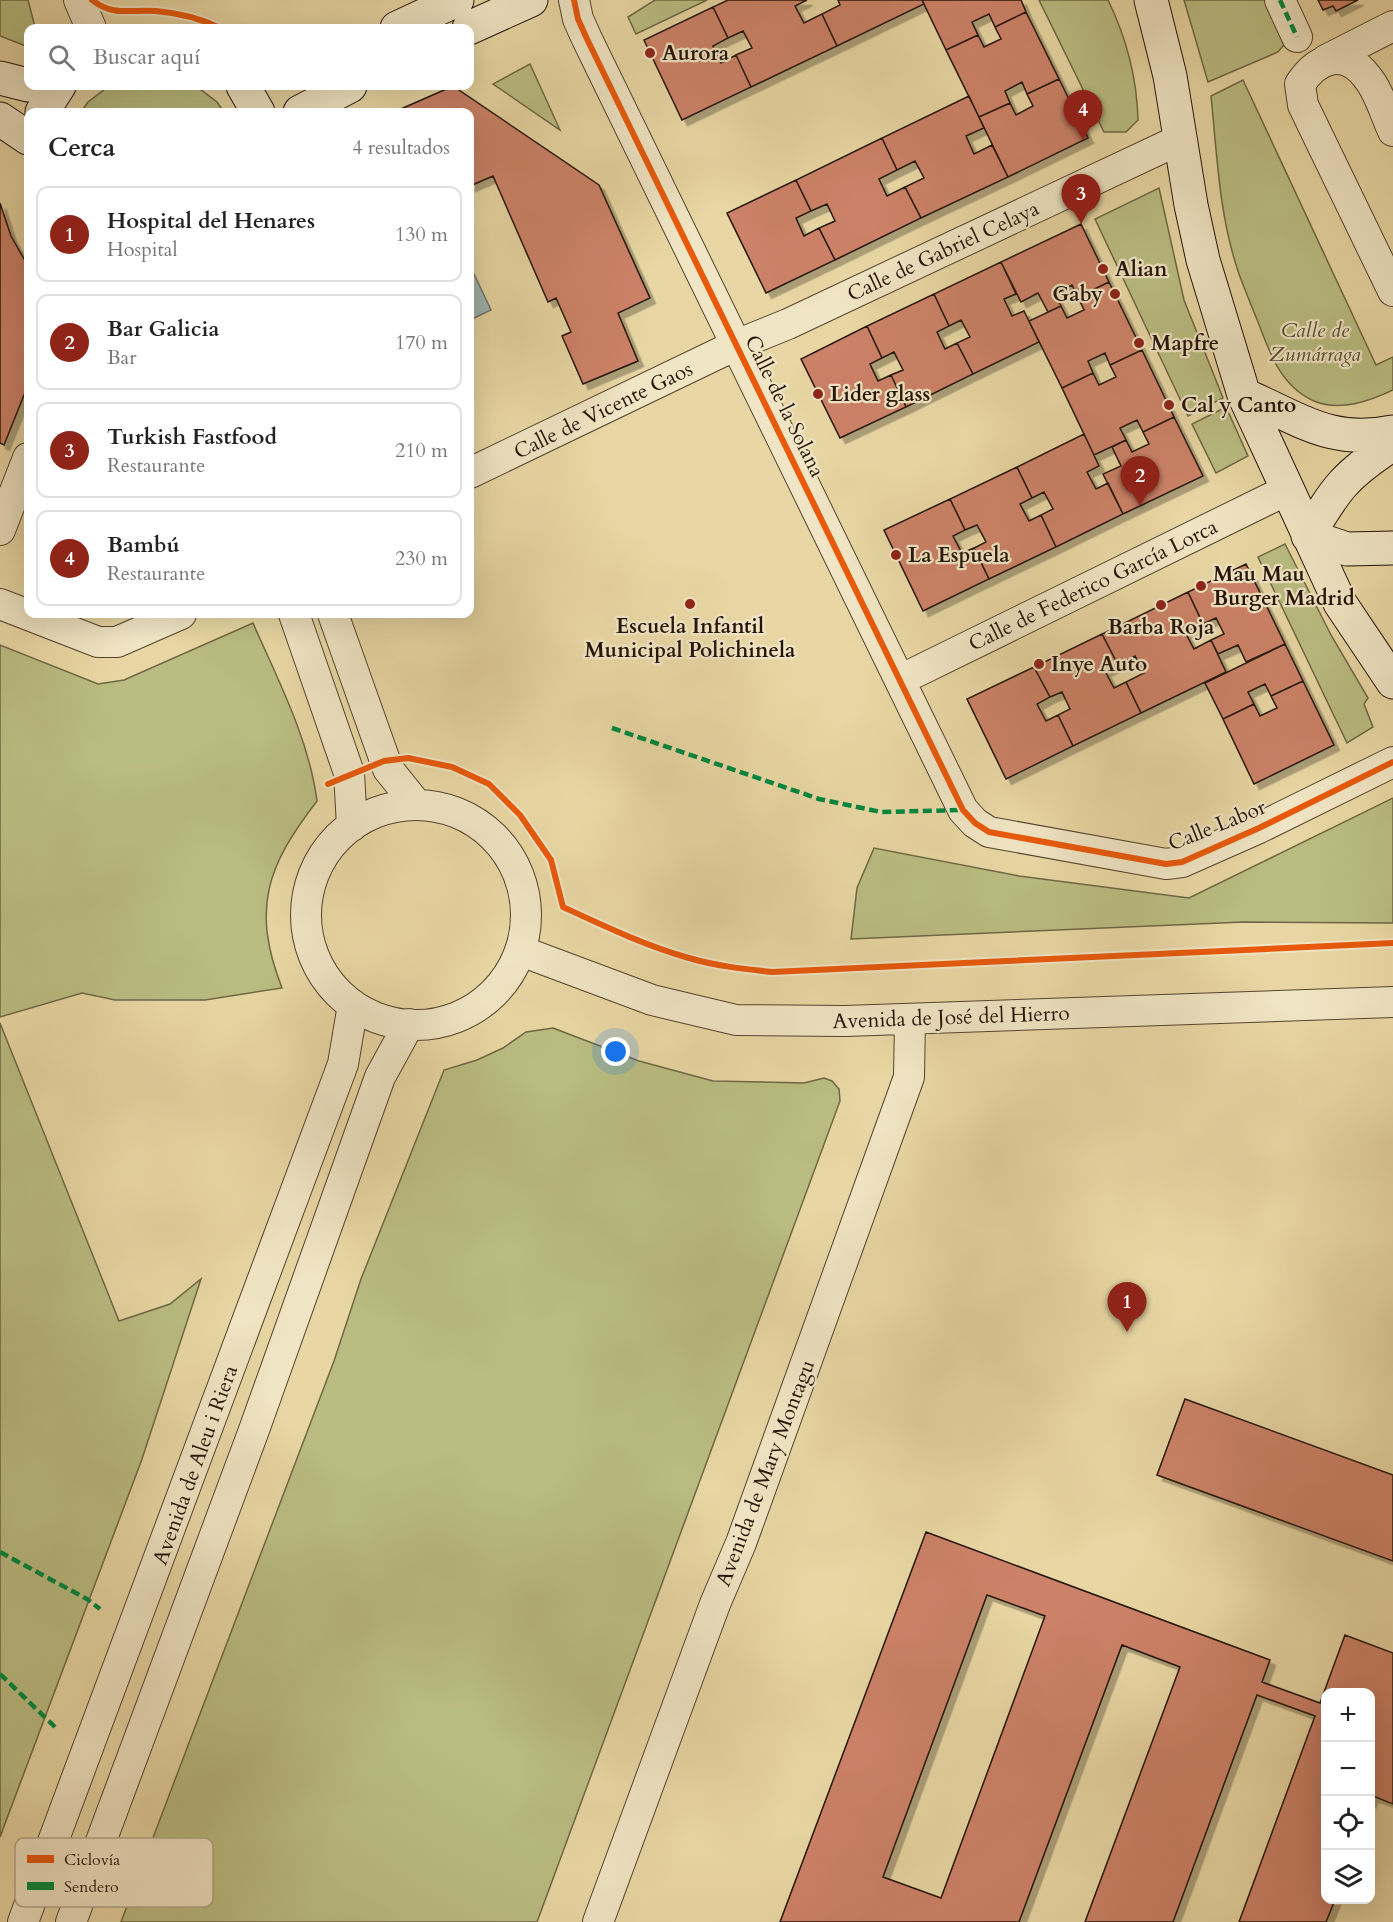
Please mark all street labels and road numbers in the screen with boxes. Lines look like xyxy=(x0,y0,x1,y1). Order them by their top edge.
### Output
street label: Calle de Gabriel Celaya xyxy=(843,194,1044,309)
street label: Calle de la Solana xyxy=(738,330,831,482)
street label: Calle de Vicente Gaos xyxy=(509,355,697,466)
street label: Calle de Federico García Lorca xyxy=(964,512,1223,658)
street label: Calle Labor xyxy=(1164,793,1271,858)
street label: Avenida de José del Hierro xyxy=(832,999,1070,1036)
street label: Avenida de Mary Montagu xyxy=(709,1356,822,1591)
street label: Avenida de Aleu i Riera xyxy=(146,1361,245,1569)

